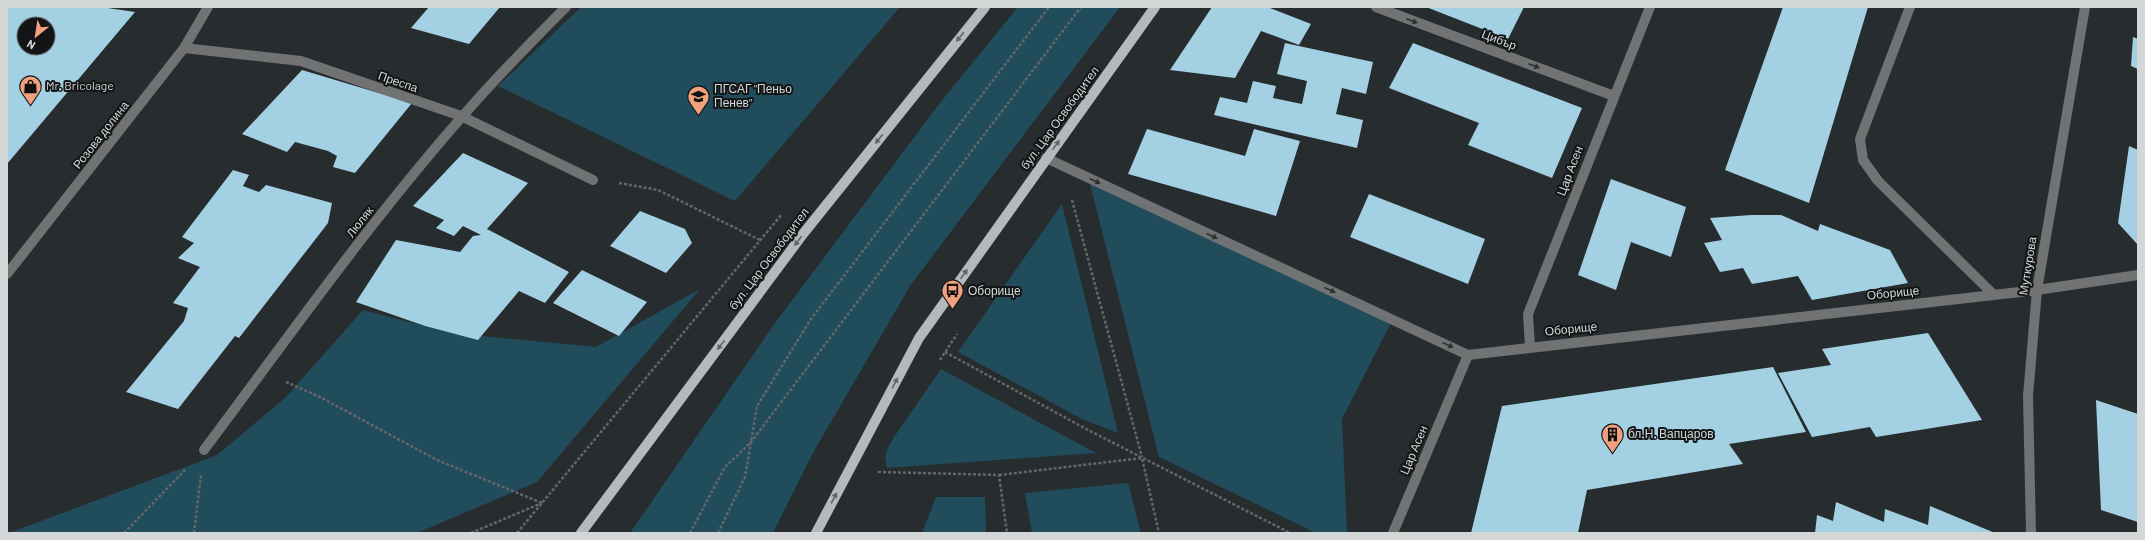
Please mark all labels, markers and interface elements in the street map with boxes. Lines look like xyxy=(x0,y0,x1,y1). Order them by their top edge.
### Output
north arrow xyxy=(16,16,56,56)
one-way arrow xyxy=(1407,18,1419,24)
street label: Цибър xyxy=(1480,26,1519,53)
one-way arrow xyxy=(956,32,965,43)
text: N xyxy=(24,38,37,53)
street label: бул. Цар Освободител xyxy=(1017,63,1102,172)
one-way arrow xyxy=(1529,64,1541,70)
street label: Преспа xyxy=(376,68,420,95)
shop icon: Mr. Bricolage xyxy=(18,73,44,106)
place label: Mr. Bricolage xyxy=(46,78,114,92)
place label: ПГСАГ "Пеньо Пенев" xyxy=(714,81,792,109)
school or university icon: ПГСАГ "Пеньо Пенев" xyxy=(685,83,711,116)
street label: Розова долина xyxy=(70,98,132,172)
one-way arrow xyxy=(875,133,883,144)
one-way arrow xyxy=(1052,140,1060,151)
street label: Цар Асен xyxy=(1553,144,1586,198)
one-way arrow xyxy=(1089,178,1100,184)
street label: Люляк xyxy=(343,203,376,240)
street label: бул. Цар Освободител xyxy=(725,205,812,313)
one-way arrow xyxy=(1207,233,1218,239)
one-way arrow xyxy=(794,235,802,246)
street label: Муткурова xyxy=(2015,235,2040,296)
one-way arrow xyxy=(960,269,968,279)
bus stop icon: Оборище xyxy=(940,278,966,311)
street label: Оборище xyxy=(1866,282,1920,303)
place label: Оборище xyxy=(968,283,1021,298)
one-way arrow xyxy=(1325,288,1337,294)
street label: Оборище xyxy=(1544,318,1598,339)
one-way arrow xyxy=(717,340,725,350)
one-way arrow xyxy=(1442,342,1454,348)
one-way arrow xyxy=(891,378,898,389)
building icon: бл.Н. Вапцаров xyxy=(1600,421,1626,454)
street label: Цар Асен xyxy=(1396,423,1431,477)
place label: бл.Н. Вапцаров xyxy=(1628,426,1714,441)
one-way arrow xyxy=(831,493,838,504)

